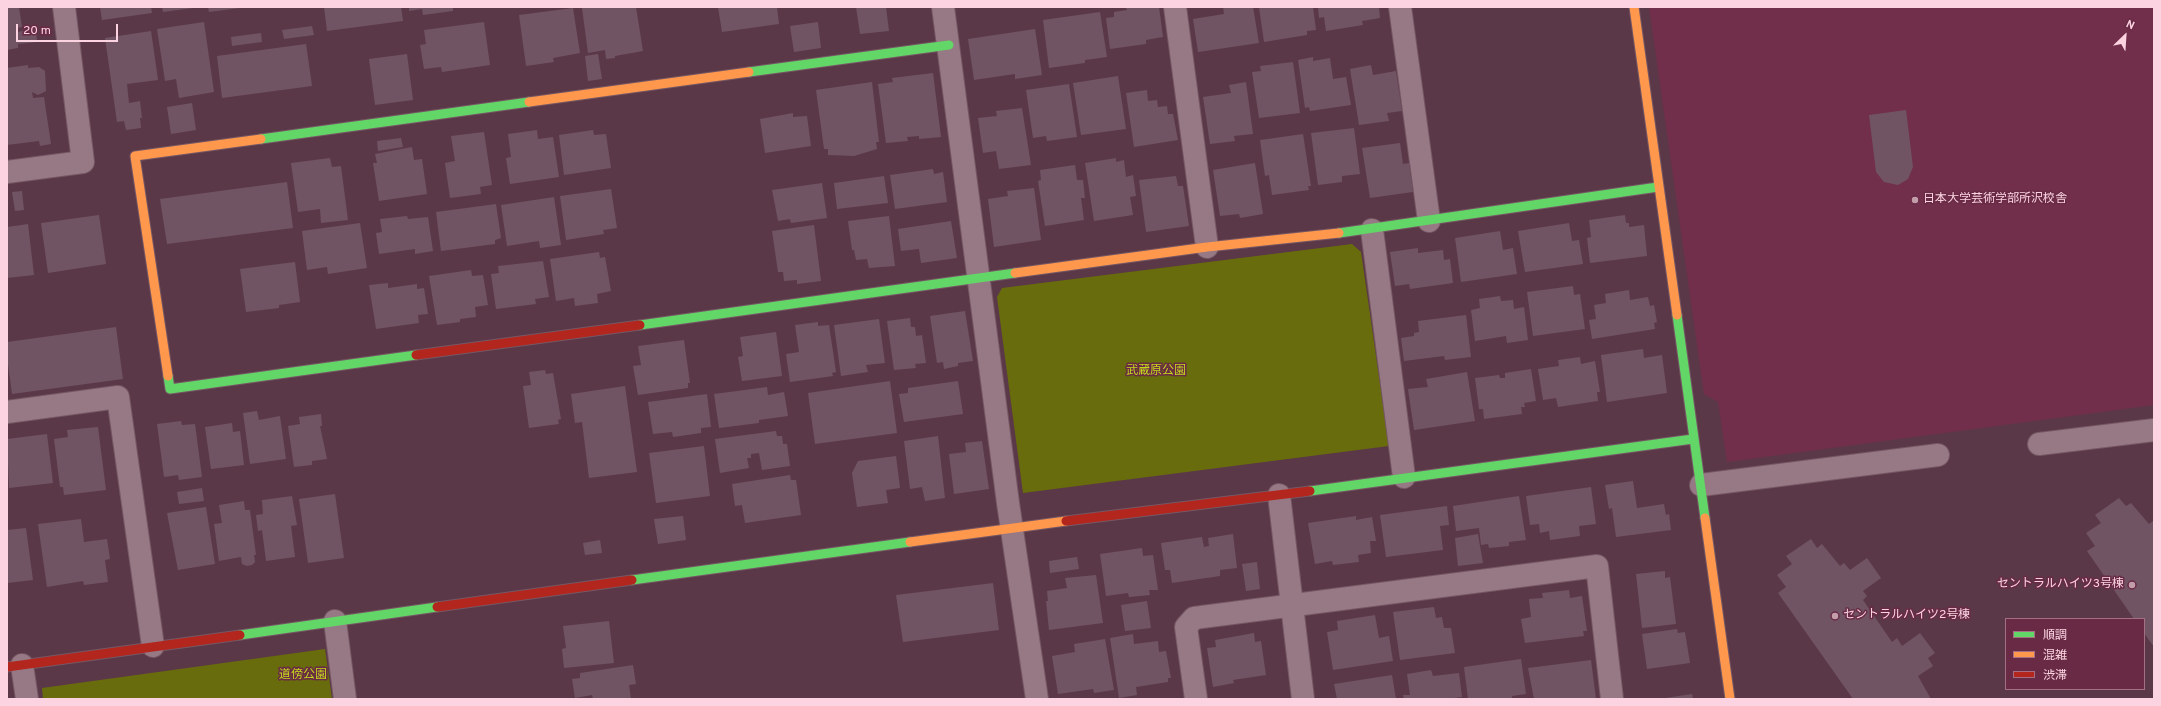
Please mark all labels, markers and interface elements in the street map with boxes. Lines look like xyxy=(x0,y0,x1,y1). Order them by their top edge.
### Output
scale bar xyxy=(18,16,120,42)
north arrow xyxy=(2105,16,2145,56)
text: N xyxy=(2124,17,2137,33)
text: 20 m xyxy=(23,23,51,39)
place label: 日本大学芸術学部所沢校舎 xyxy=(1923,193,2067,207)
marker: 日本大学芸術学部所沢校舎 xyxy=(1910,195,1920,205)
park label: 武蔵原公園 xyxy=(1126,365,1186,379)
place label: セントラルハイツ3号棟 xyxy=(1997,578,2124,592)
marker: セントラルハイツ3号棟 xyxy=(2127,580,2137,590)
place label: セントラルハイツ2号棟 xyxy=(1843,609,1970,623)
marker: セントラルハイツ2号棟 xyxy=(1830,611,1840,621)
legend xyxy=(2005,618,2145,690)
text: 順調 xyxy=(2043,628,2067,644)
text: 混雑 xyxy=(2043,648,2067,664)
text: 渋滞 xyxy=(2043,668,2067,684)
park label: 道傍公園 xyxy=(279,669,327,683)

